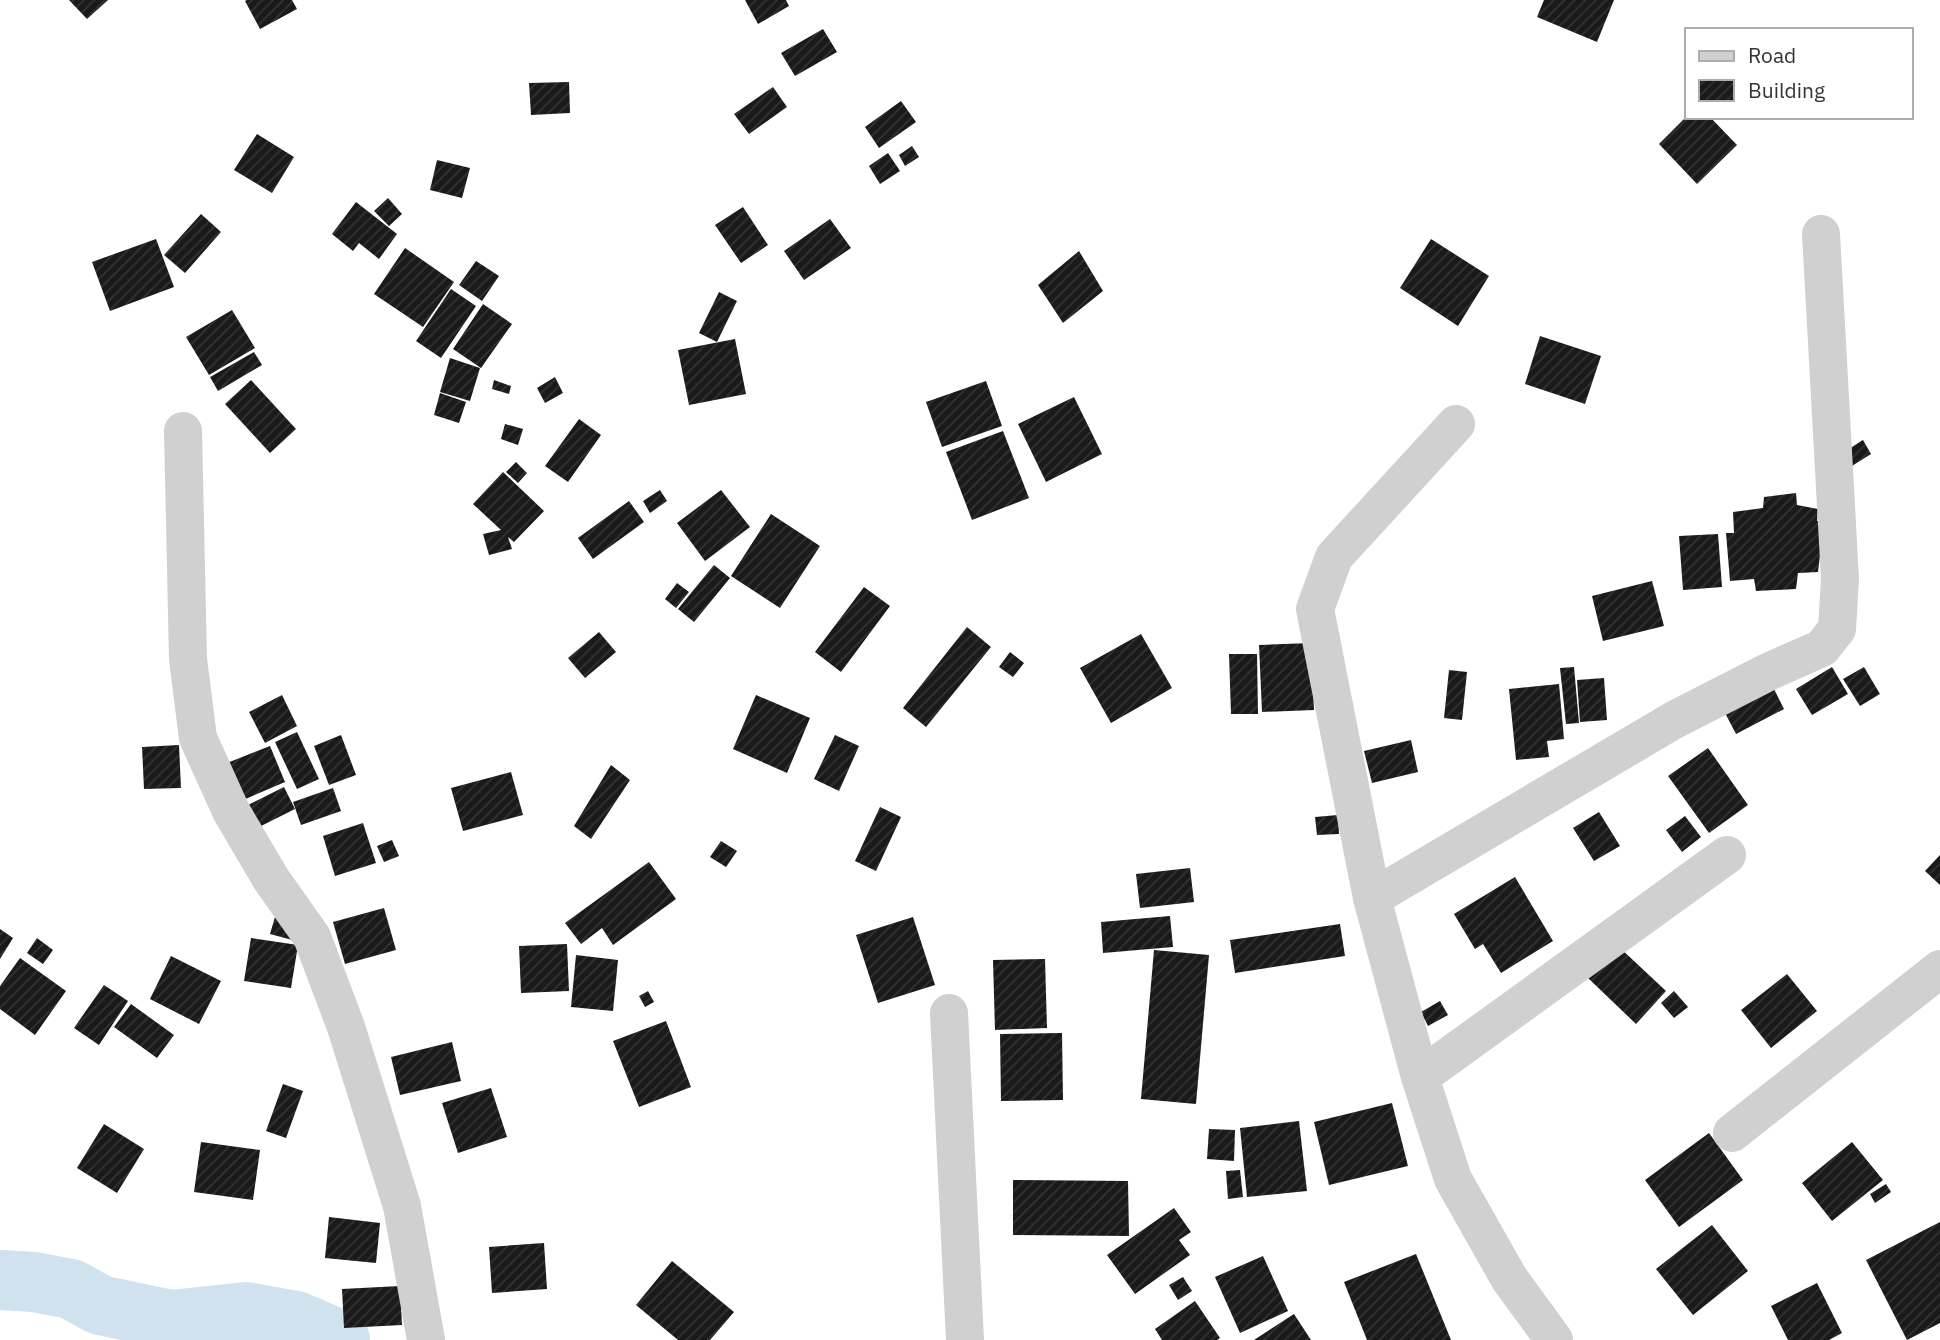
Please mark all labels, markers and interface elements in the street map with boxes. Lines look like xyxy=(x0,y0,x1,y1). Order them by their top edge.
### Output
legend xyxy=(1685,28,1912,119)
text: Road xyxy=(1748,41,1796,69)
text: Building xyxy=(1748,76,1825,104)

